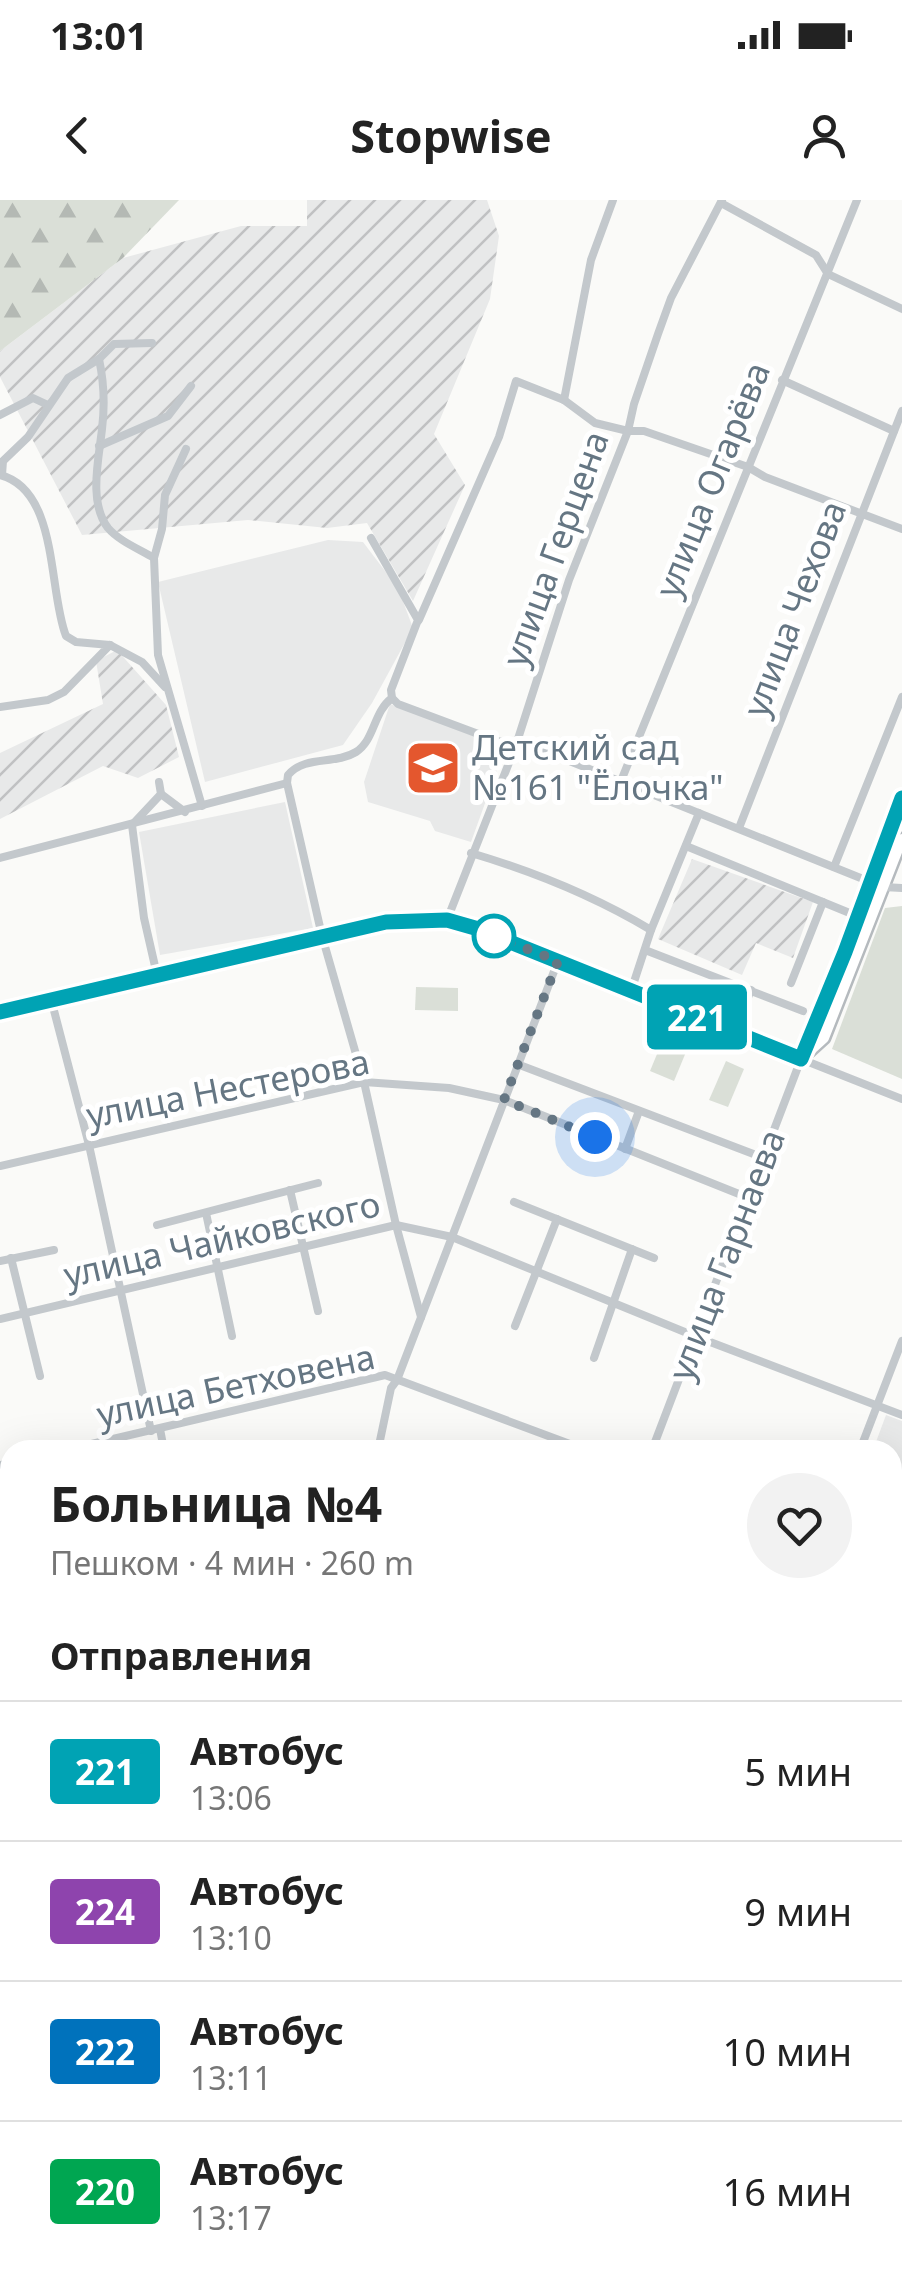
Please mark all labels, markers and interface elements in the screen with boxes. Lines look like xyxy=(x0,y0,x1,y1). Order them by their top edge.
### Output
text: 13:01 xyxy=(50,9,148,61)
text: Stopwise xyxy=(350,105,552,166)
icon: back xyxy=(50,108,105,163)
icon: person xyxy=(797,108,852,163)
street label: улица Огарёва xyxy=(643,355,780,604)
street label: улица Герцена xyxy=(490,424,619,673)
street label: улица Чехова xyxy=(731,494,856,723)
place label: Детский сад №161 "Ёлочка" xyxy=(472,723,723,810)
school or university icon: Детский сад №161 "Ёлочка" xyxy=(403,738,463,798)
unlabelled marker xyxy=(473,915,515,957)
line badge: 221 xyxy=(640,984,754,1050)
text: 221 xyxy=(667,994,727,1041)
street label: улица Нестерова xyxy=(82,1037,373,1138)
your location xyxy=(570,1112,620,1162)
street label: улица Гарнаева xyxy=(656,1122,795,1387)
street label: улица Чайковского xyxy=(59,1179,384,1298)
street label: улица Бетховена xyxy=(92,1332,379,1437)
text: Больница №4 xyxy=(50,1471,382,1536)
button: heart xyxy=(747,1473,852,1578)
text: Пешком · 4 мин · 260 m xyxy=(50,1541,414,1584)
text: Отправления xyxy=(50,1629,312,1681)
text: Автобус xyxy=(190,1724,344,1776)
text: 5 мин xyxy=(744,1745,852,1797)
text: 221 xyxy=(75,1748,135,1795)
text: 13:06 xyxy=(190,1776,272,1819)
text: Автобус xyxy=(190,1864,344,1916)
text: 9 мин xyxy=(744,1885,852,1937)
text: 224 xyxy=(75,1888,135,1935)
text: 13:10 xyxy=(190,1916,272,1959)
text: Автобус xyxy=(190,2004,344,2056)
text: 10 мин xyxy=(723,2025,852,2077)
text: 222 xyxy=(75,2028,135,2075)
text: 13:11 xyxy=(190,2056,272,2099)
text: Автобус xyxy=(190,2144,344,2196)
text: 16 мин xyxy=(723,2165,852,2217)
text: 220 xyxy=(75,2168,135,2215)
text: 13:17 xyxy=(190,2196,272,2239)

